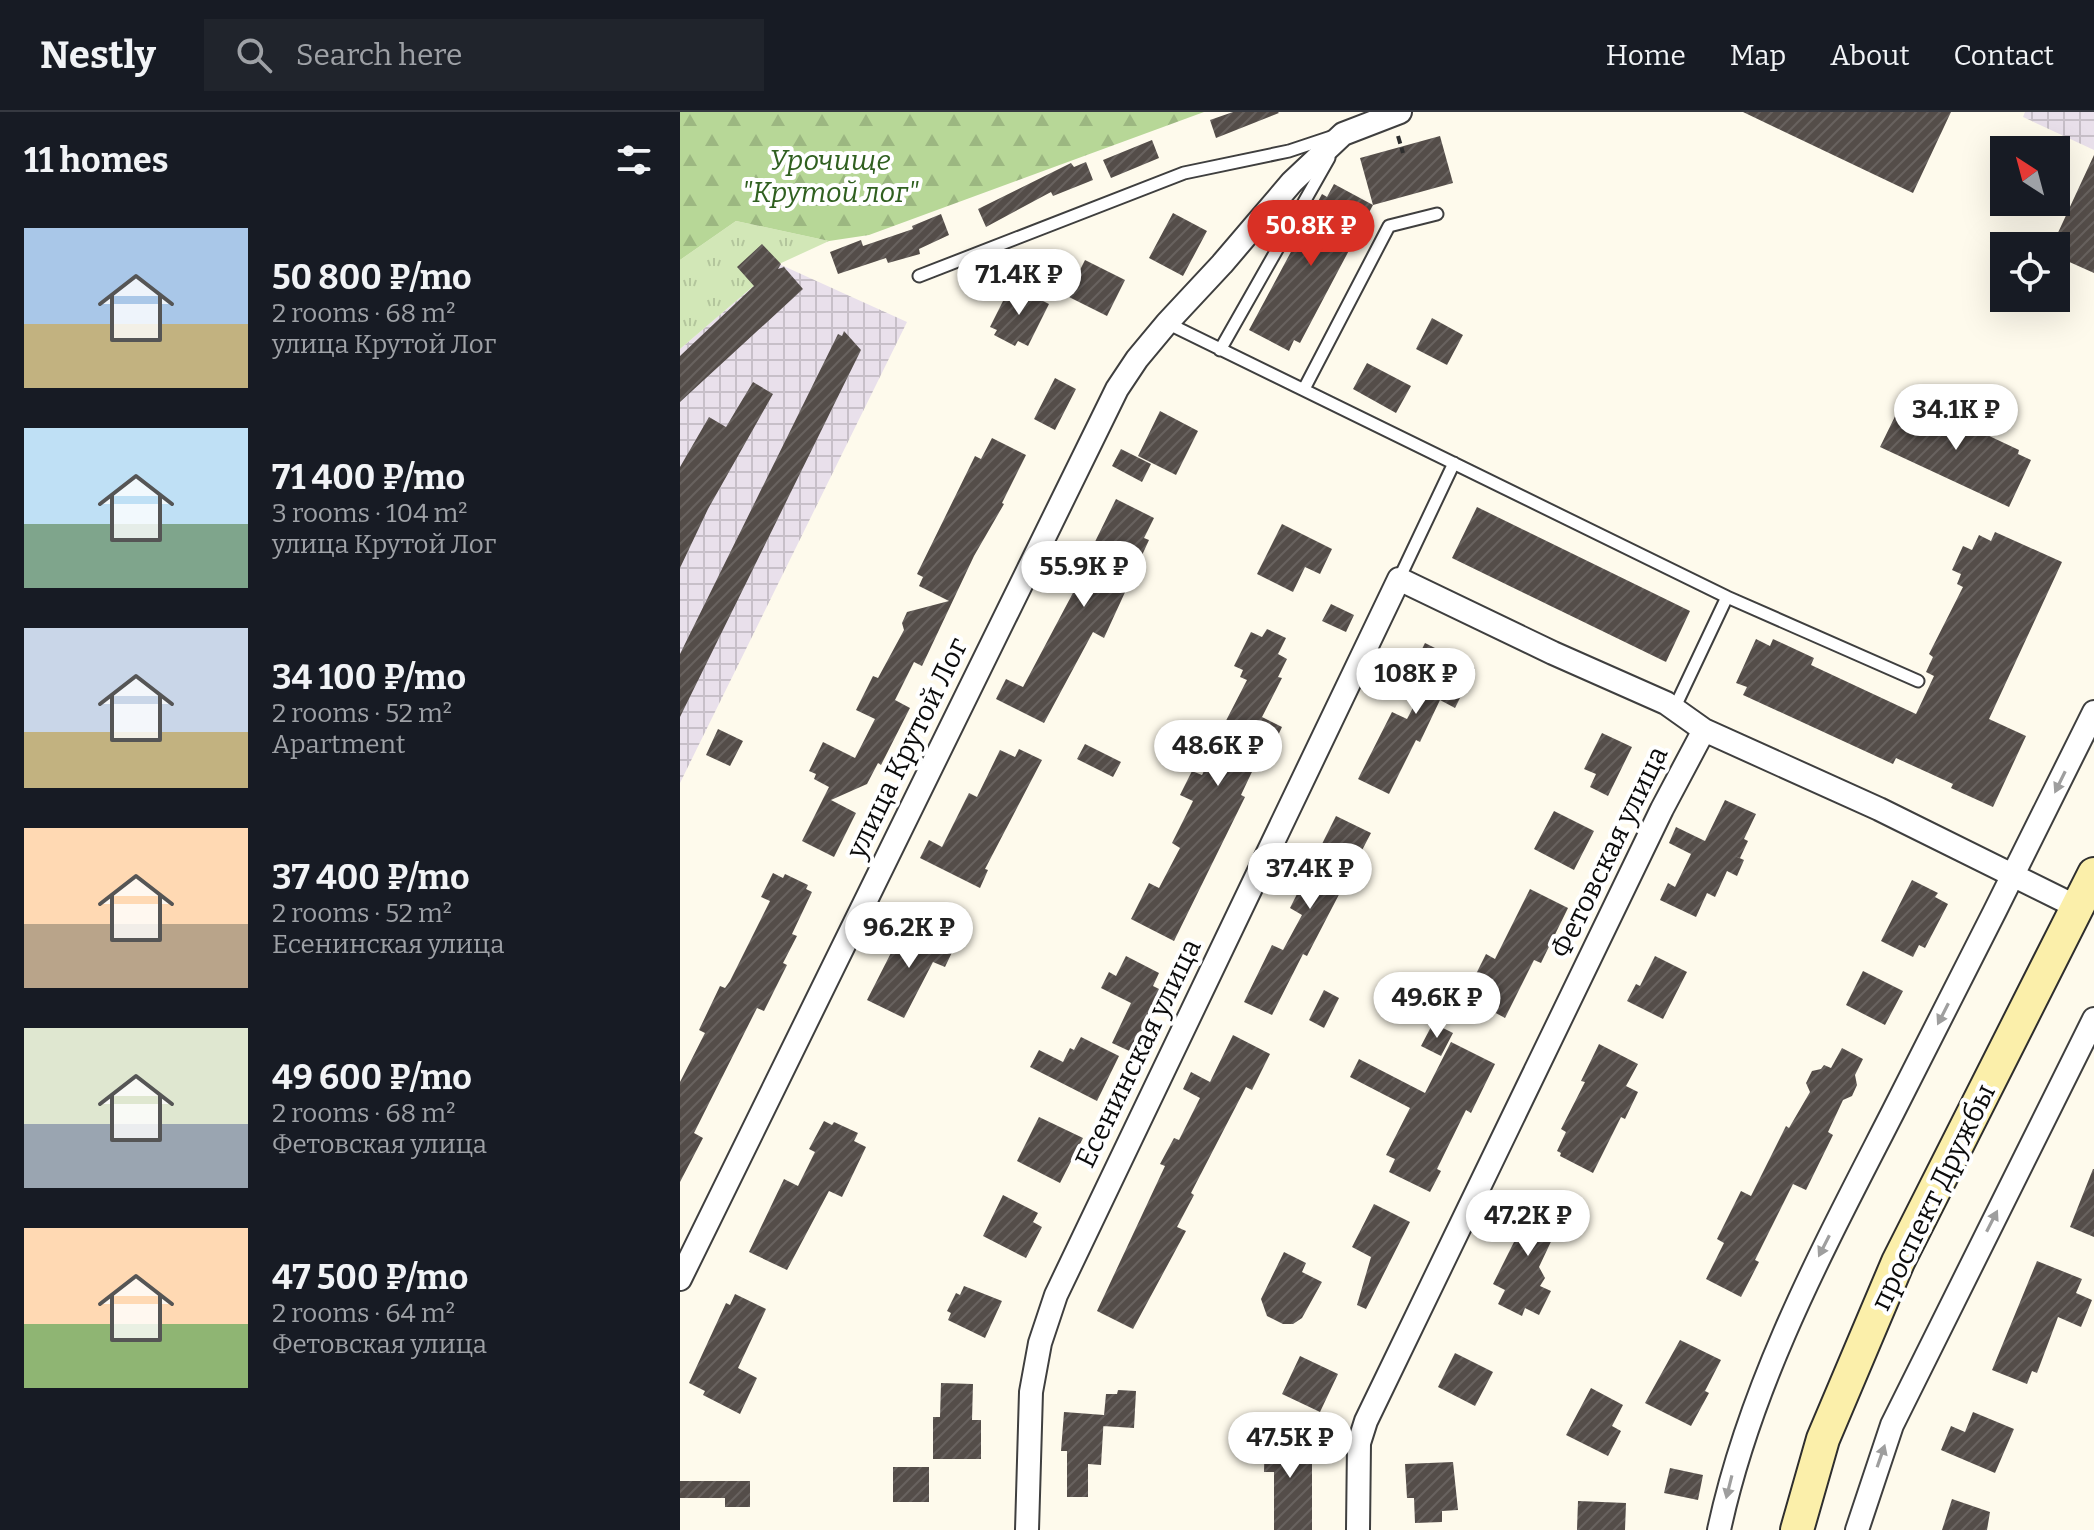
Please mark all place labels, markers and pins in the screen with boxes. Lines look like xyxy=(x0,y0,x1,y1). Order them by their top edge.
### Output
pin: 50.8K ₽ xyxy=(1237,200,1385,268)
pin: 71.4K ₽ xyxy=(945,249,1093,317)
pin: 34.1K ₽ xyxy=(1882,384,2030,452)
pin: 55.9K ₽ xyxy=(1010,541,1158,609)
pin: 108K ₽ xyxy=(1351,648,1481,716)
pin: 48.6K ₽ xyxy=(1144,720,1292,788)
pin: 37.4K ₽ xyxy=(1236,843,1384,911)
pin: 96.2K ₽ xyxy=(835,902,983,970)
pin: 49.6K ₽ xyxy=(1363,972,1511,1040)
pin: 47.2K ₽ xyxy=(1454,1190,1602,1258)
pin: 47.5K ₽ xyxy=(1216,1412,1364,1480)

